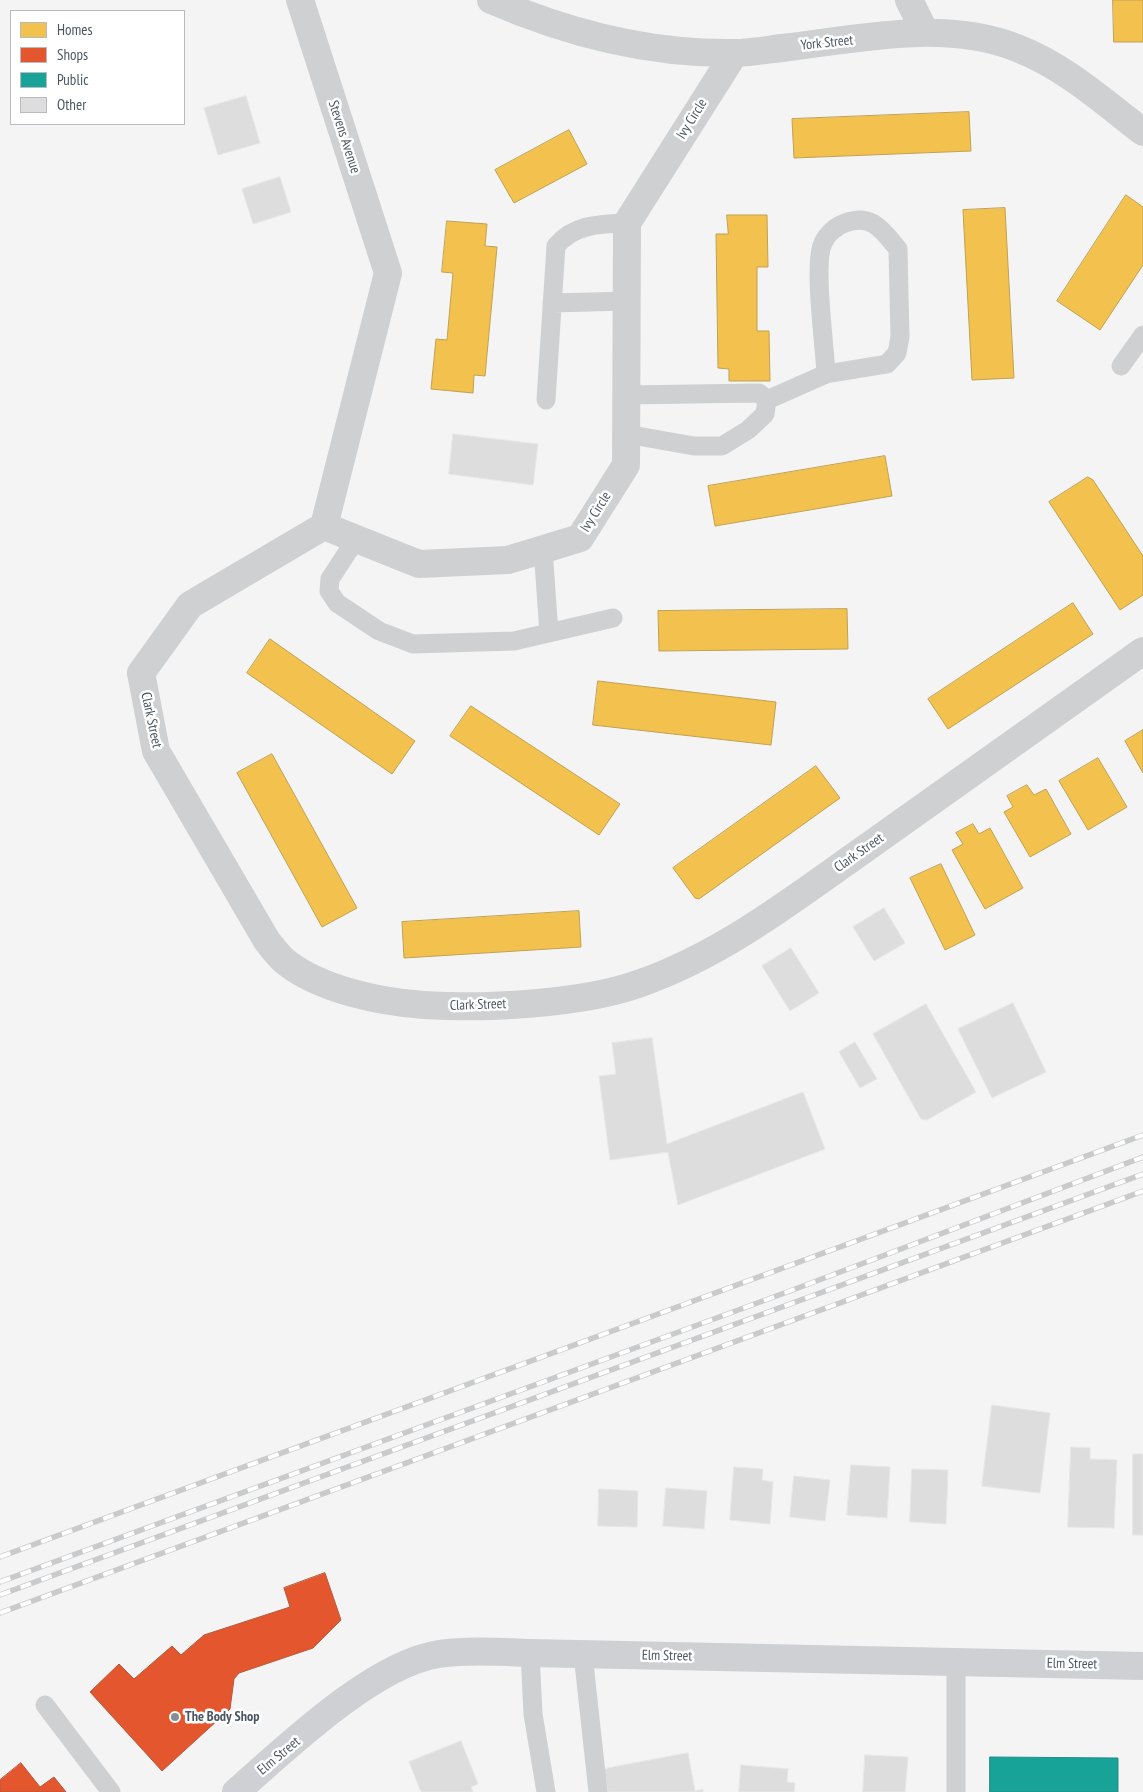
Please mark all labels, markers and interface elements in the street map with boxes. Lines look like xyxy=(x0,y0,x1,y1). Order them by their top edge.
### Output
legend xyxy=(10,10,185,125)
text: Homes xyxy=(57,20,93,39)
street label: York Street xyxy=(800,32,854,54)
text: Shops xyxy=(57,45,88,64)
text: Public xyxy=(57,70,88,89)
text: Other xyxy=(57,95,86,114)
street label: Ivy Circle xyxy=(673,96,711,142)
street label: Stevens Avenue xyxy=(324,98,364,176)
street label: Ivy Circle xyxy=(577,489,615,535)
street label: Clark Street xyxy=(137,691,165,749)
street label: Clark Street xyxy=(831,830,887,876)
street label: Clark Street xyxy=(449,996,507,1014)
street label: Elm Street xyxy=(642,1647,692,1665)
street label: Elm Street xyxy=(1047,1655,1097,1673)
place label: The Body Shop xyxy=(185,1709,259,1725)
marker: The Body Shop xyxy=(169,1711,181,1723)
street label: Elm Street xyxy=(254,1733,304,1779)

